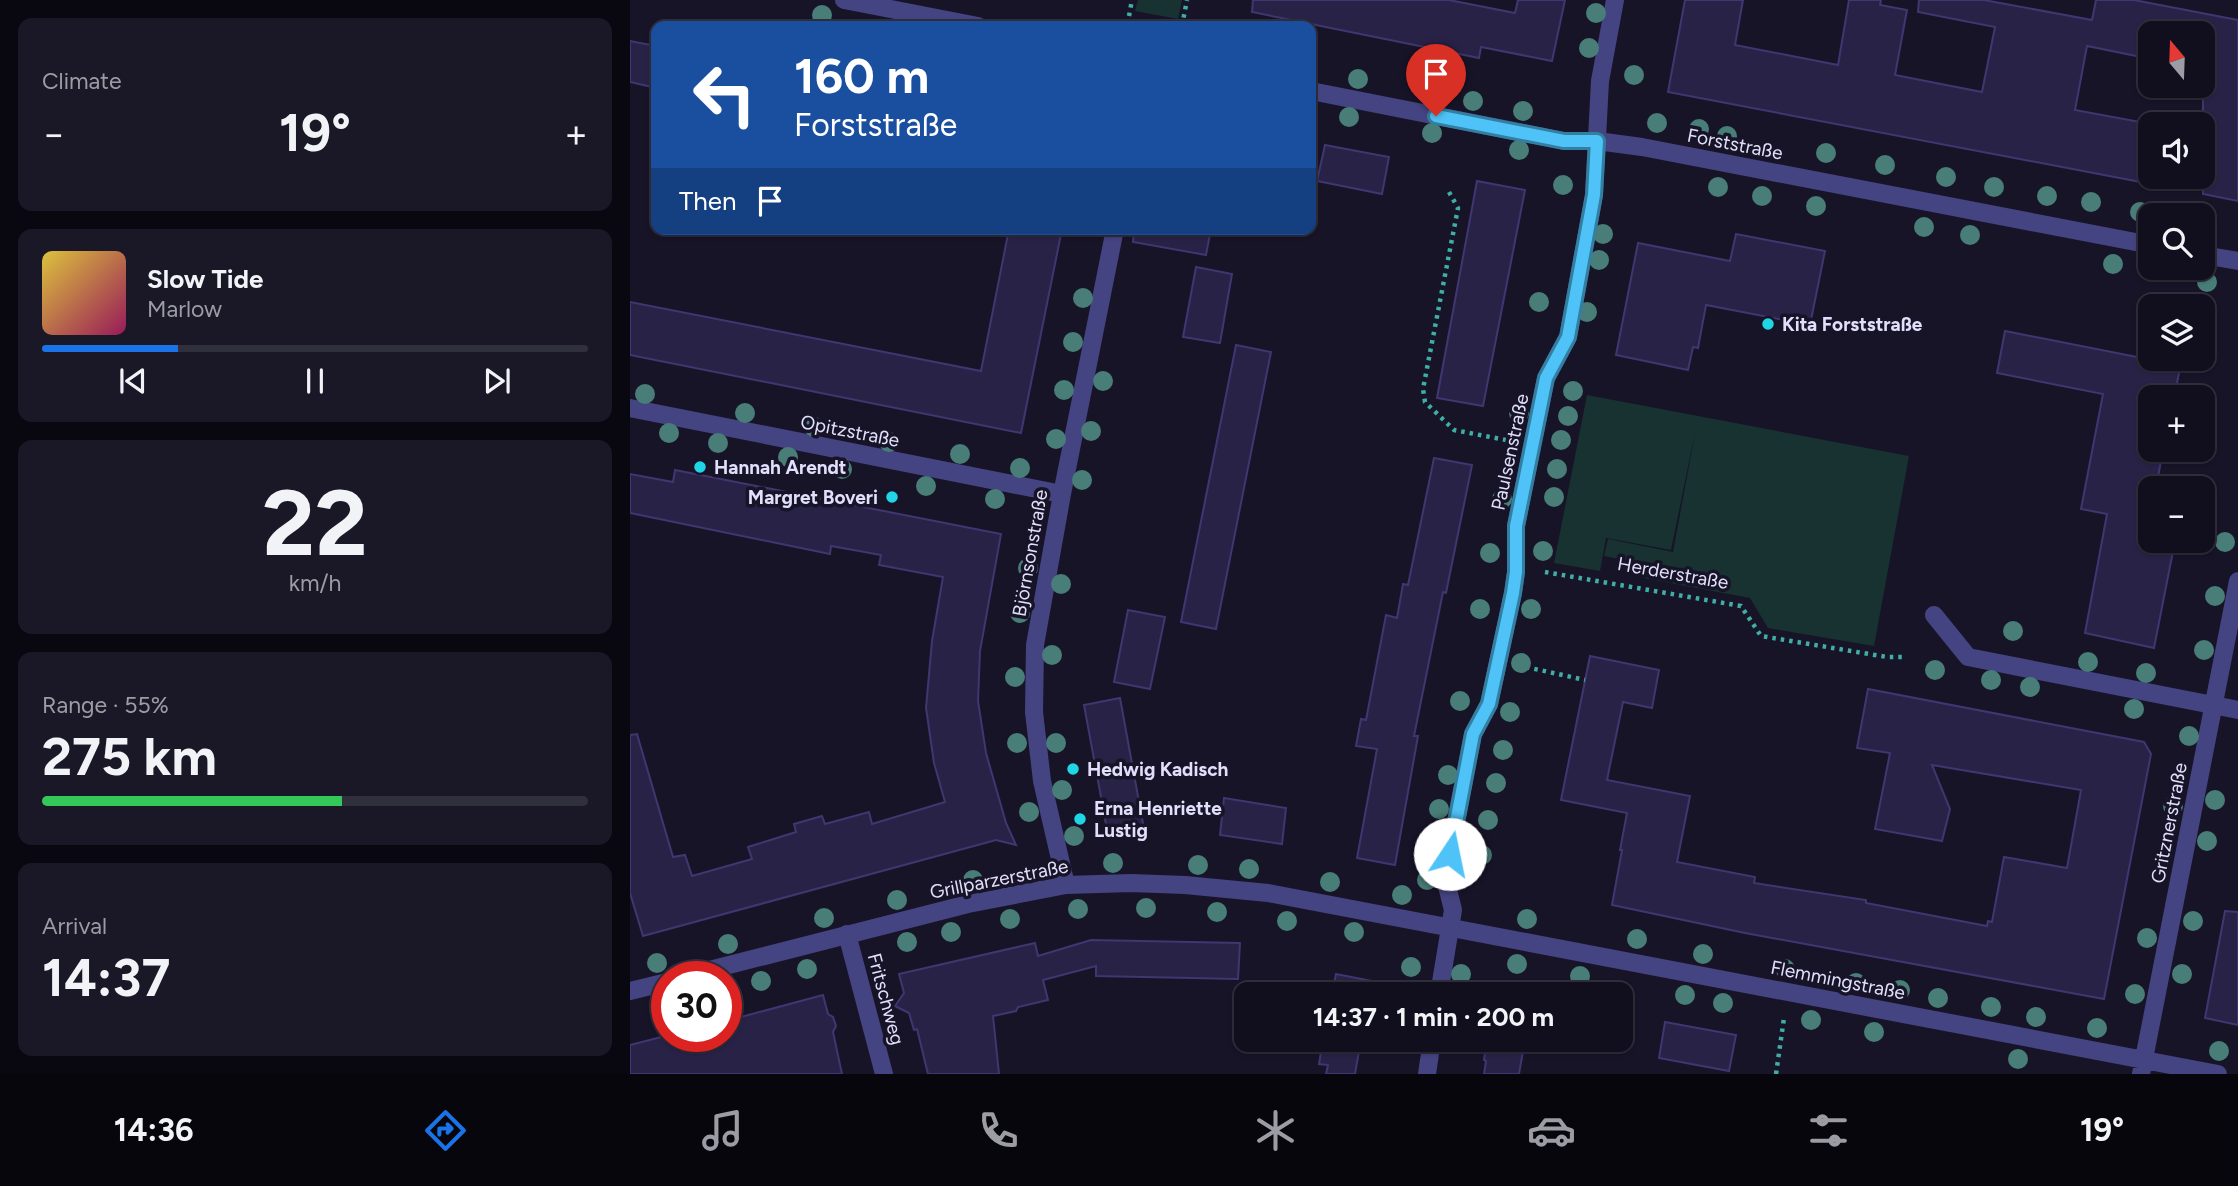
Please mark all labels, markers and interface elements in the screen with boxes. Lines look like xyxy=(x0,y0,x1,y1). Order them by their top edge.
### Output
north arrow xyxy=(2138,21,2216,98)
map controls xyxy=(2138,21,2215,553)
pin xyxy=(1406,44,1466,116)
text: 160 m xyxy=(794,46,929,105)
icon: left xyxy=(679,49,770,140)
icon: arrive xyxy=(1417,55,1455,93)
text: Climate xyxy=(42,67,121,95)
text: 19° xyxy=(279,102,351,164)
text: Forststraße xyxy=(794,106,957,144)
text: − xyxy=(42,111,66,157)
text: + xyxy=(564,111,588,157)
button: sound xyxy=(2138,112,2215,189)
street label: Forststraße xyxy=(1685,123,1785,165)
icon: arrive xyxy=(751,182,789,220)
text: Then xyxy=(679,185,737,217)
button: search xyxy=(2138,203,2215,280)
text: Slow Tide xyxy=(147,263,263,295)
button: layers xyxy=(2138,294,2215,371)
text: Marlow xyxy=(147,295,222,323)
place label: Kita Forststraße xyxy=(1782,313,1923,336)
marker: Kita Forststraße xyxy=(1760,316,1776,332)
icon: previous xyxy=(114,362,152,400)
icon: pause xyxy=(296,362,334,400)
icon: next xyxy=(478,362,516,400)
button: + xyxy=(2138,385,2215,462)
street label: Paulsenstraße xyxy=(1486,392,1534,512)
street label: Opitzstraße xyxy=(799,410,901,452)
place label: Hannah Arendt xyxy=(714,456,847,479)
marker: Hannah Arendt xyxy=(692,459,708,475)
text: 22 xyxy=(262,469,368,578)
button: − xyxy=(2138,476,2215,553)
place label: Margret Boveri xyxy=(748,486,878,509)
street label: Björnsonstraße xyxy=(1008,488,1052,618)
marker: Margret Boveri xyxy=(884,489,900,505)
street label: Herderstraße xyxy=(1616,552,1730,594)
text: km/h xyxy=(289,569,341,597)
text: Range · 55% xyxy=(42,691,169,719)
text: 275 km xyxy=(42,726,217,788)
place label: Hedwig Kadisch xyxy=(1087,758,1228,781)
marker: Hedwig Kadisch xyxy=(1065,761,1081,777)
street label: Gritznerstraße xyxy=(2146,761,2192,885)
place label: Erna Henriette Lustig xyxy=(1094,797,1222,842)
marker: Erna Henriette Lustig xyxy=(1072,811,1088,827)
position arrow xyxy=(1413,817,1487,891)
street label: Grillparzerstraße xyxy=(928,854,1070,904)
text: Arrival xyxy=(42,912,107,940)
text: 14:37 xyxy=(42,947,170,1009)
street label: Fritschweg xyxy=(863,951,909,1047)
street label: Flemmingstraße xyxy=(1769,956,1907,1004)
speed limit sign: 30 xyxy=(651,961,742,1052)
text: 14:37 · 1 min · 200 m xyxy=(1313,1001,1554,1033)
icon: directions xyxy=(421,1106,470,1155)
icon: music xyxy=(698,1106,747,1155)
icon: phone xyxy=(974,1106,1023,1155)
icon: climate xyxy=(1251,1106,1300,1155)
icon: car xyxy=(1527,1106,1576,1155)
icon: filters xyxy=(1804,1106,1853,1155)
text: 14:36 xyxy=(114,1111,194,1149)
text: 19° xyxy=(2080,1111,2124,1149)

